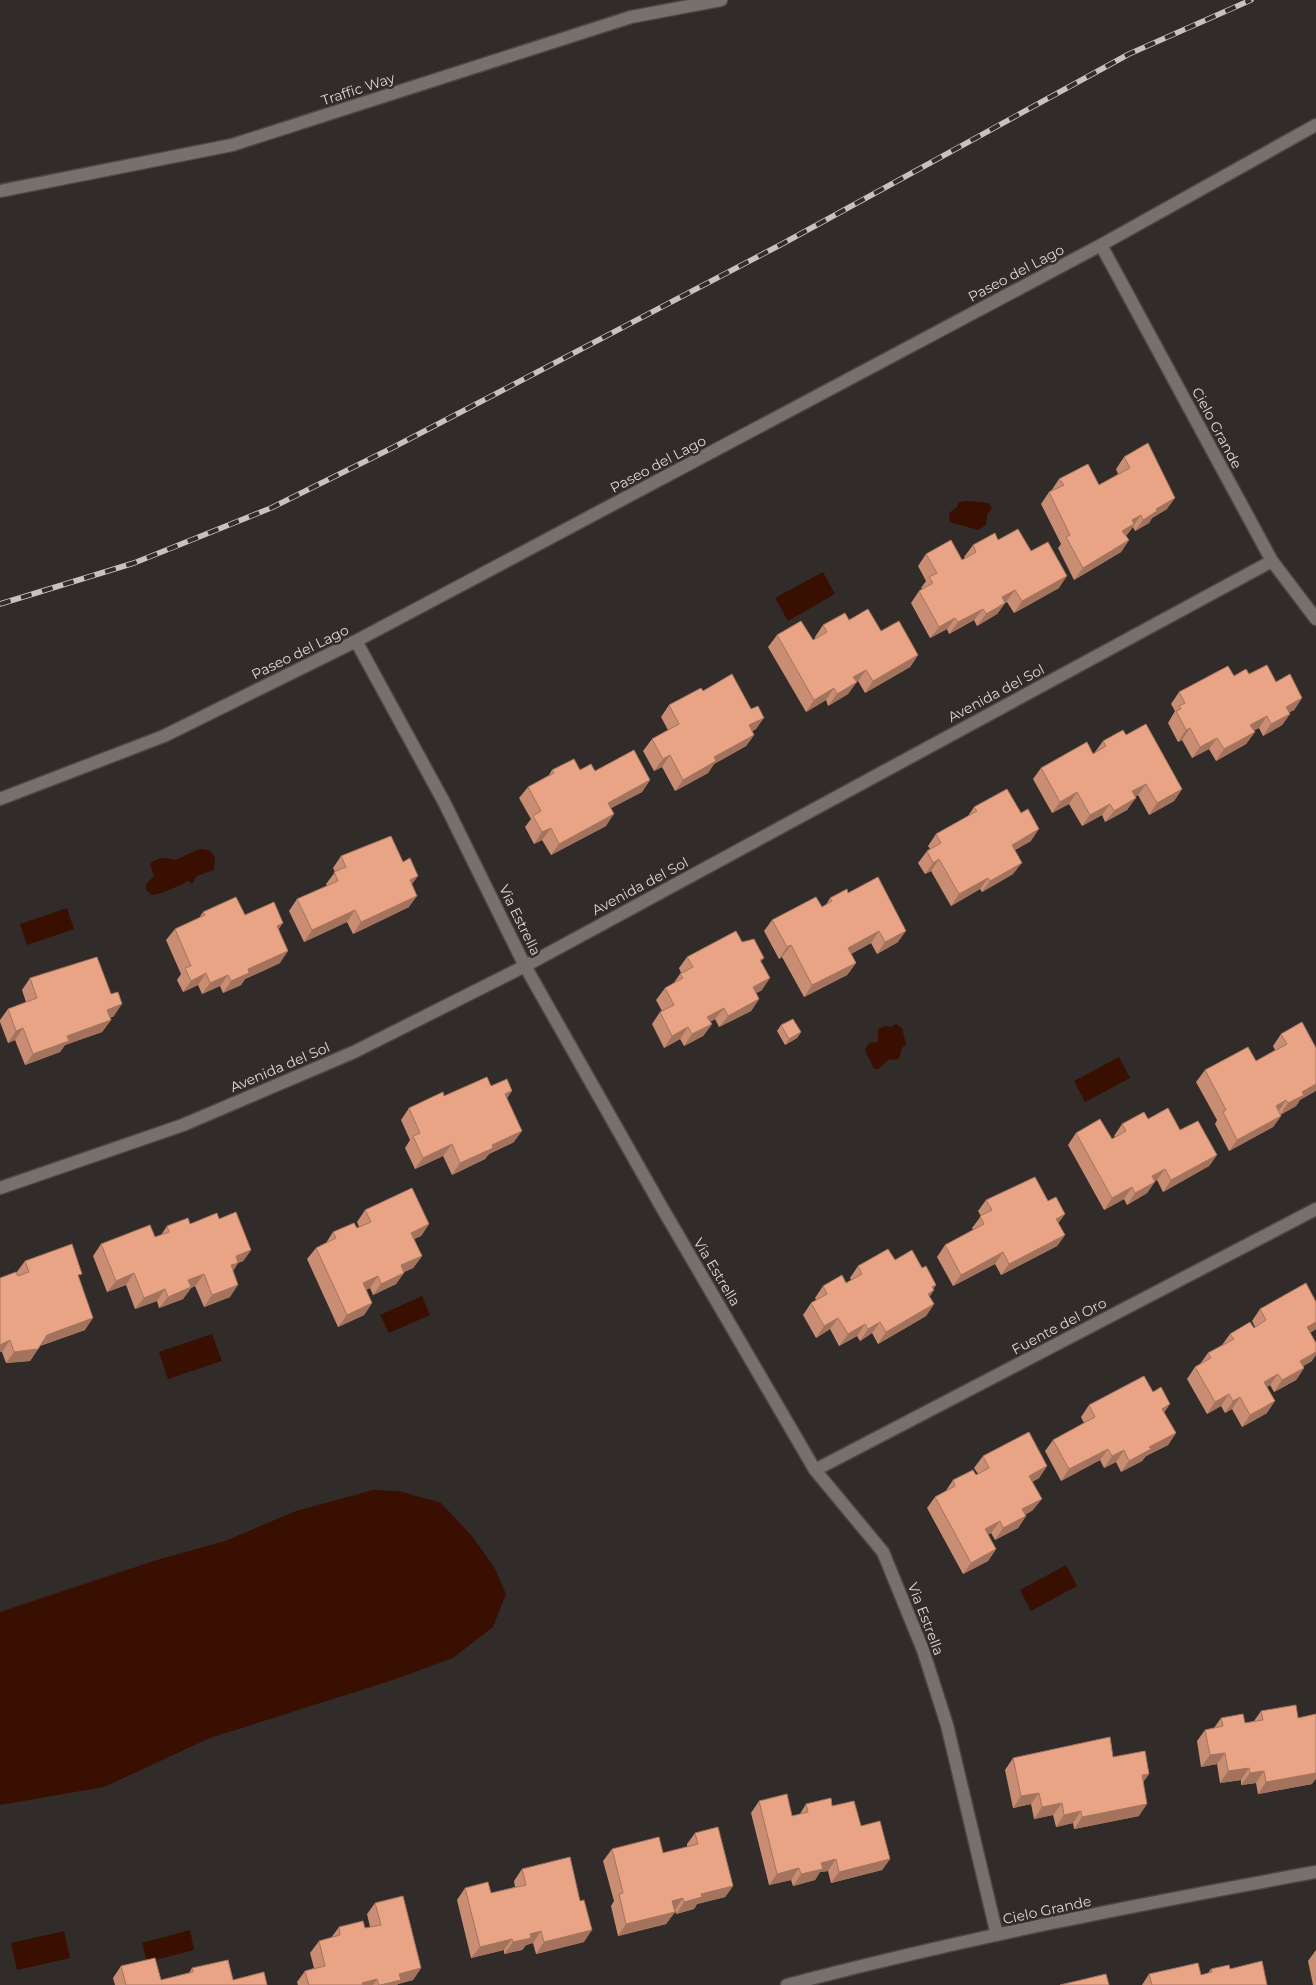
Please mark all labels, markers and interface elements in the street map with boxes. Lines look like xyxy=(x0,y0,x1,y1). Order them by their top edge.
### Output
street label: Traffic Way xyxy=(319,69,397,109)
street label: Paseo del Lago xyxy=(965,240,1067,306)
street label: Cielo Grande xyxy=(1188,384,1246,472)
street label: Paseo del Lago xyxy=(607,431,709,497)
street label: Paseo del Lago xyxy=(248,621,352,683)
street label: Avenida del Sol xyxy=(945,660,1047,726)
street label: Avenida del Sol xyxy=(589,853,691,919)
street label: Via Estrella xyxy=(495,882,545,958)
street label: Avenida del Sol xyxy=(227,1038,333,1096)
street label: Via Estrella xyxy=(690,1234,744,1310)
street label: Fuente del Oro xyxy=(1008,1293,1110,1359)
street label: Via Estrella xyxy=(904,1580,948,1658)
street label: Cielo Grande xyxy=(1001,1892,1093,1928)

